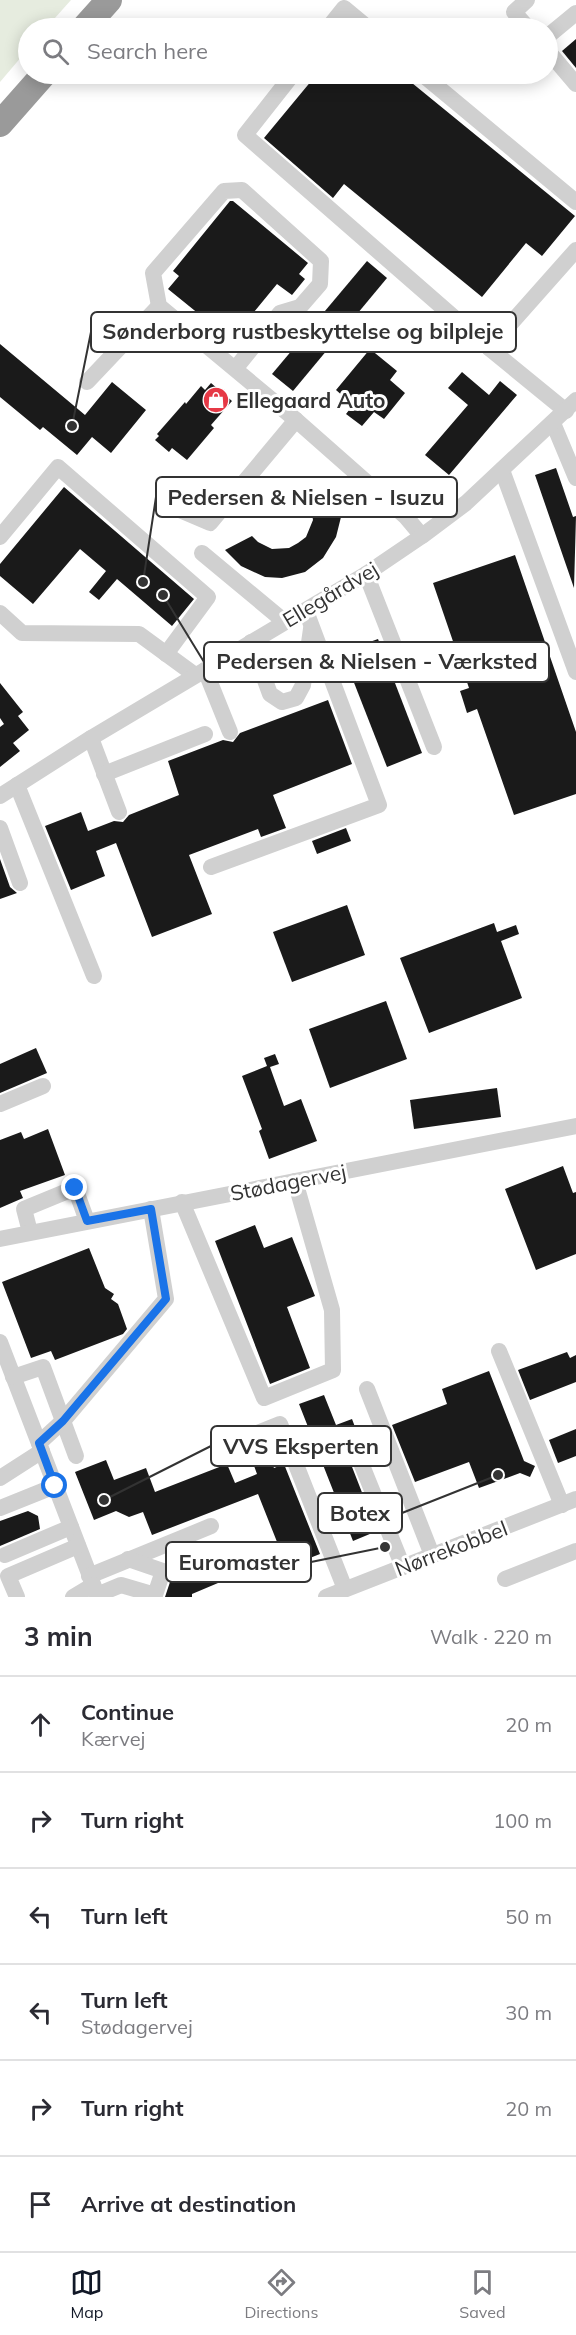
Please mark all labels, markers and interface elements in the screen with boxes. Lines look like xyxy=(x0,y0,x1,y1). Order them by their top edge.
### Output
search box xyxy=(18,18,558,84)
icon: search xyxy=(39,35,72,68)
text: Search here xyxy=(87,37,208,65)
callout: Sønderborg rustbeskyttelse og bilpleje xyxy=(91,312,516,352)
text: Sønderborg rustbeskyttelse og bilpleje xyxy=(102,317,504,345)
shop icon: Ellegaard Auto xyxy=(201,385,231,415)
place label: Ellegaard Auto xyxy=(236,387,385,413)
callout: Pedersen & Nielsen - Isuzu xyxy=(156,477,457,517)
text: Pedersen & Nielsen - Isuzu xyxy=(167,483,445,511)
street label: Ellegårdvej xyxy=(278,555,382,633)
callout: Pedersen & Nielsen - Værksted xyxy=(204,642,549,682)
text: Pedersen & Nielsen - Værksted xyxy=(216,647,538,675)
street label: Stødagervej xyxy=(228,1158,348,1206)
route end xyxy=(61,1174,87,1200)
callout: VVS Eksperten xyxy=(211,1426,391,1466)
text: VVS Eksperten xyxy=(222,1432,379,1460)
route start xyxy=(41,1472,67,1498)
callout: Botex xyxy=(318,1493,402,1533)
text: Botex xyxy=(330,1499,391,1527)
street label: Nørrekobbel xyxy=(391,1515,511,1581)
callout: Euromaster xyxy=(166,1542,311,1582)
text: Euromaster xyxy=(179,1548,300,1576)
text: 3 min xyxy=(24,1620,93,1653)
text: Walk · 220 m xyxy=(430,1624,552,1649)
text: Continue xyxy=(81,1698,174,1726)
icon: ahead xyxy=(24,1708,57,1741)
text: 20 m xyxy=(505,1712,552,1737)
text: Kærvej xyxy=(81,1726,145,1751)
icon: right xyxy=(24,1804,57,1837)
text: Turn right xyxy=(81,1806,184,1834)
text: 100 m xyxy=(493,1808,552,1833)
icon: left xyxy=(24,1900,57,1933)
text: Turn left xyxy=(81,1902,168,1930)
text: 50 m xyxy=(505,1904,552,1929)
text: Turn left xyxy=(81,1986,168,2014)
icon: left xyxy=(24,1996,57,2029)
text: 30 m xyxy=(505,2000,552,2025)
text: Stødagervej xyxy=(81,2014,193,2039)
icon: right xyxy=(24,2092,57,2125)
text: Turn right xyxy=(81,2094,184,2122)
text: 20 m xyxy=(505,2096,552,2121)
icon: arrive xyxy=(24,2188,57,2221)
text: Arrive at destination xyxy=(81,2190,296,2218)
tab: Map xyxy=(70,2266,103,2322)
tab: Directions xyxy=(244,2266,318,2322)
tab: Saved xyxy=(459,2266,506,2322)

